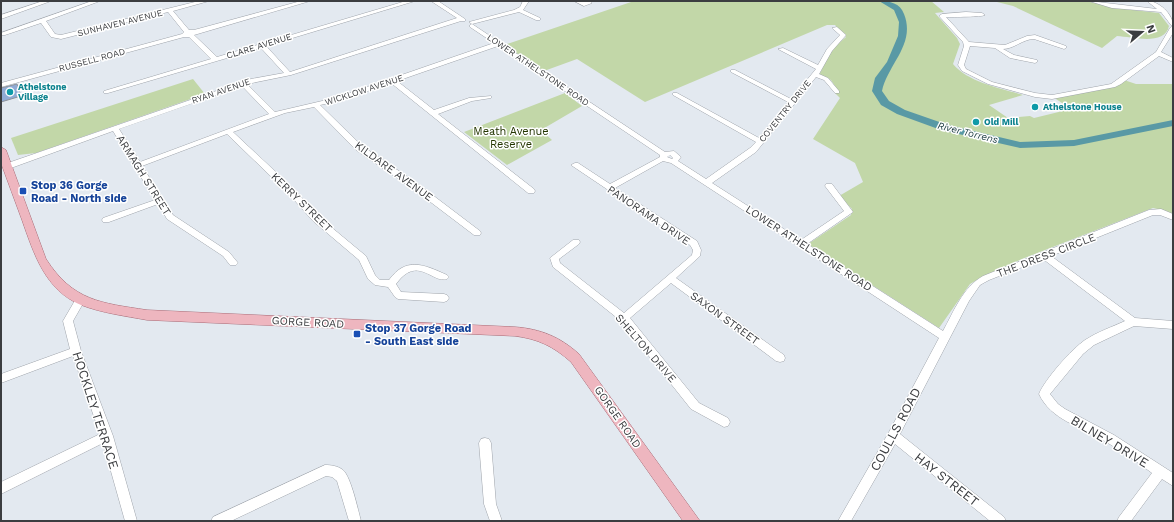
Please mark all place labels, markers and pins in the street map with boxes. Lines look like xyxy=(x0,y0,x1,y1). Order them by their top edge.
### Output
place label: Athelstone Village xyxy=(18,82,67,102)
marker: Athelstone Village xyxy=(5,87,15,97)
marker: Athelstone House xyxy=(1030,102,1040,112)
place label: Athelstone House xyxy=(1043,102,1122,112)
marker: Old Mill xyxy=(971,117,981,127)
place label: Old Mill xyxy=(984,117,1019,127)
place label: Stop 36 Gorge Road - North side xyxy=(31,179,127,205)
marker: Stop 36 Gorge Road - North side xyxy=(18,186,28,196)
place label: Stop 37 Gorge Road - South East side xyxy=(365,322,472,348)
marker: Stop 37 Gorge Road - South East side xyxy=(352,329,362,339)

